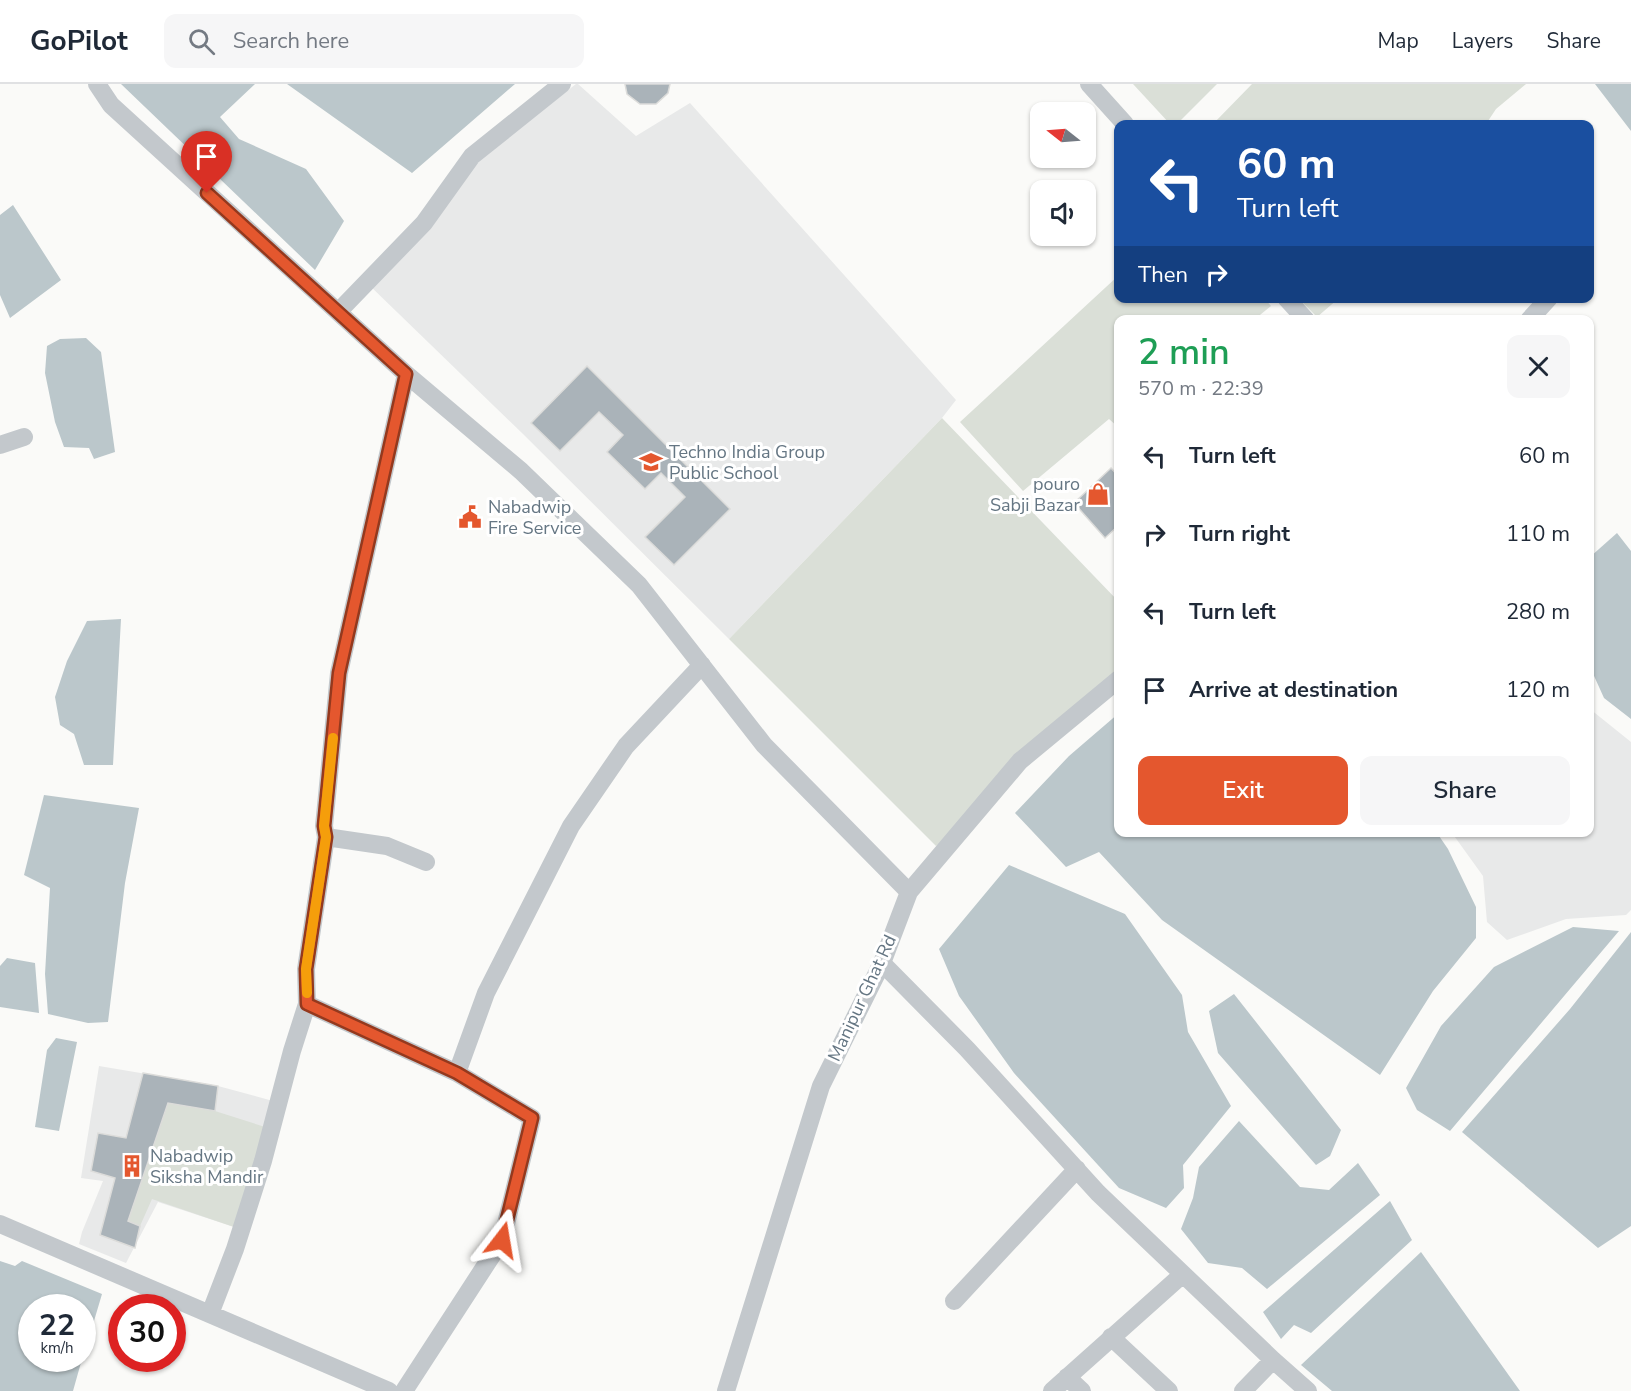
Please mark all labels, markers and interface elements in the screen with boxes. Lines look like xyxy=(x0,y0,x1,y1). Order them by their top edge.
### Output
search box xyxy=(164,14,584,68)
text: GoPilot xyxy=(30,22,128,60)
icon: search xyxy=(185,25,218,58)
text: Search here xyxy=(233,26,349,56)
text: Map xyxy=(1377,27,1419,55)
text: Layers xyxy=(1452,27,1513,55)
text: Share xyxy=(1546,27,1601,55)
north arrow xyxy=(1030,102,1096,168)
map controls xyxy=(1030,102,1096,246)
pin xyxy=(181,131,232,193)
text: 60 m xyxy=(1237,136,1336,193)
icon: arrive xyxy=(190,140,223,173)
icon: left xyxy=(1138,144,1216,222)
button: sound xyxy=(1030,180,1096,246)
text: Turn left xyxy=(1237,190,1338,227)
icon: right xyxy=(1200,258,1233,291)
text: Then xyxy=(1138,260,1188,290)
text: 2 min xyxy=(1138,328,1230,377)
button: close xyxy=(1507,335,1570,398)
text: 570 m · 22:39 xyxy=(1138,375,1264,402)
place label: Techno India Group Public School xyxy=(669,440,825,485)
icon: left xyxy=(1138,440,1171,473)
text: Turn left xyxy=(1189,441,1276,471)
text: 60 m xyxy=(1519,441,1570,471)
school or university icon: Techno India Group Public School xyxy=(638,449,664,475)
place label: pouro Sabji Bazar xyxy=(990,472,1081,517)
shop icon: pouro Sabji Bazar xyxy=(1085,481,1111,507)
place label: Nabadwip Fire Service xyxy=(488,495,581,540)
public building icon: Nabadwip Fire Service xyxy=(457,504,483,530)
icon: right xyxy=(1138,518,1171,551)
text: Turn right xyxy=(1189,519,1290,549)
text: 110 m xyxy=(1506,519,1570,549)
icon: left xyxy=(1138,596,1171,629)
text: Turn left xyxy=(1189,597,1276,627)
text: 280 m xyxy=(1506,597,1570,627)
icon: arrive xyxy=(1138,674,1171,707)
text: Arrive at destination xyxy=(1189,675,1398,705)
text: 120 m xyxy=(1506,675,1570,705)
button: Exit xyxy=(1138,756,1348,825)
button: Share xyxy=(1360,756,1570,825)
street label: Manipur Ghat Rd xyxy=(822,931,902,1065)
place label: Nabadwip Siksha Mandir xyxy=(150,1144,264,1189)
building icon: Nabadwip Siksha Mandir xyxy=(119,1153,145,1179)
position arrow xyxy=(470,1208,534,1272)
speed limit sign: 30 xyxy=(108,1294,186,1372)
text: 22 xyxy=(39,1305,75,1346)
text: km/h xyxy=(40,1338,74,1358)

